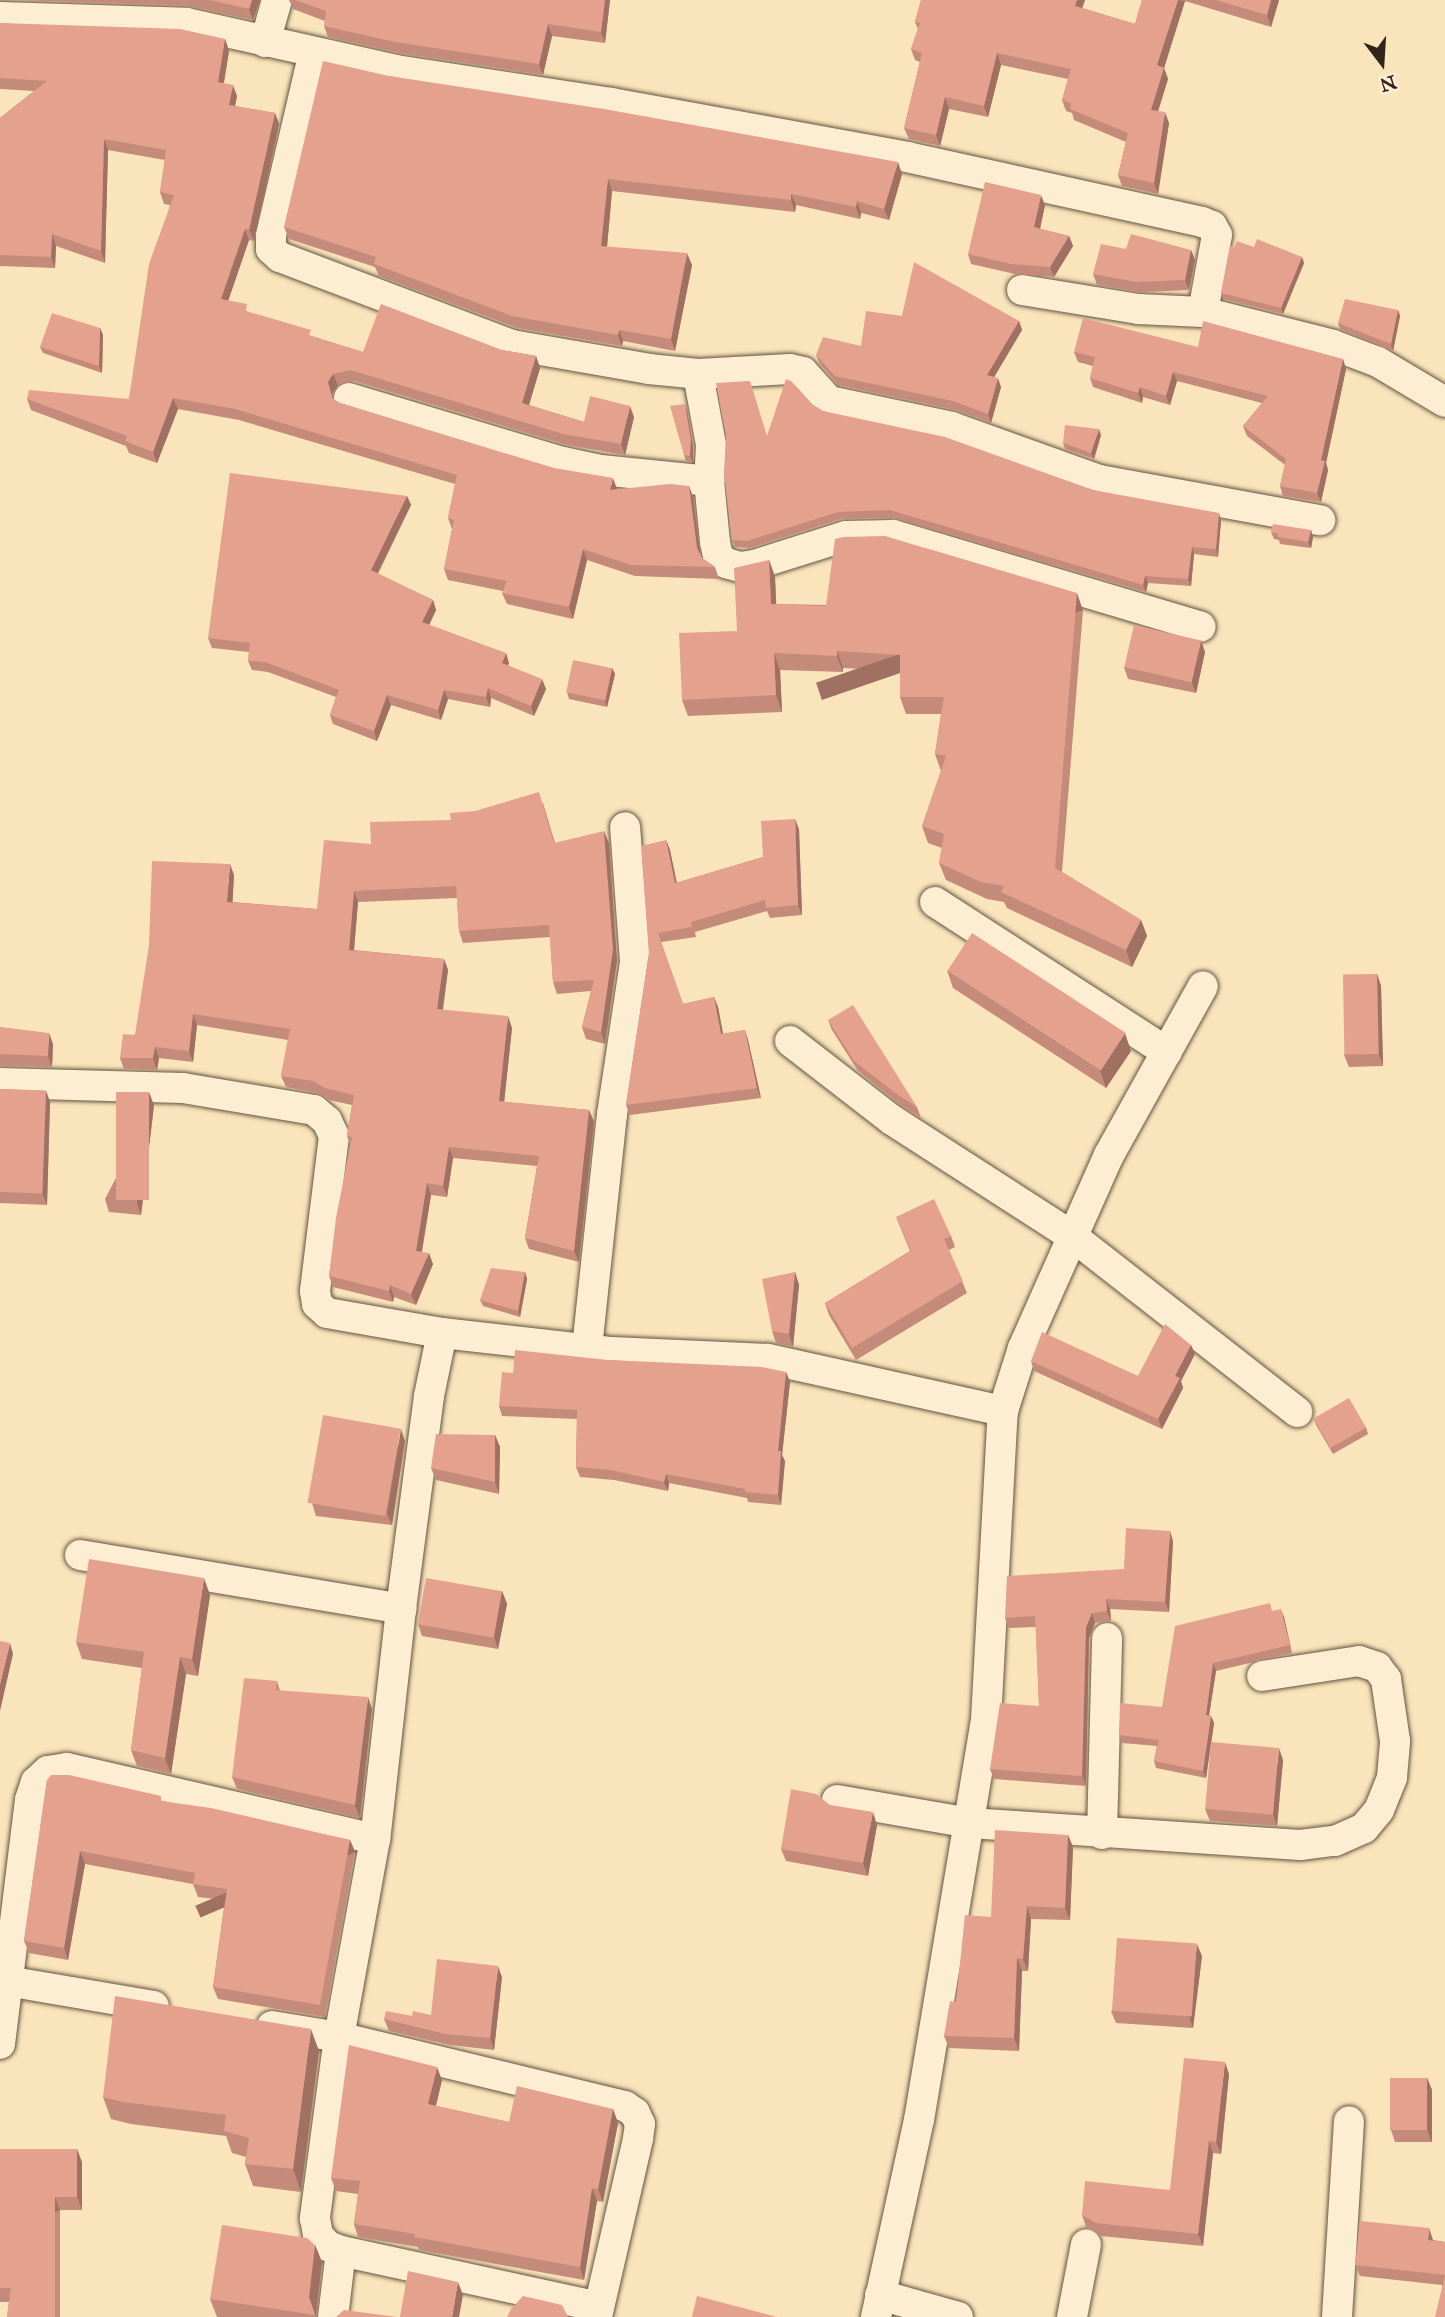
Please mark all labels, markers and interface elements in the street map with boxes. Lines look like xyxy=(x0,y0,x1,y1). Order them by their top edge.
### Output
north arrow xyxy=(1347,28,1417,98)
text: N xyxy=(1377,70,1399,97)

